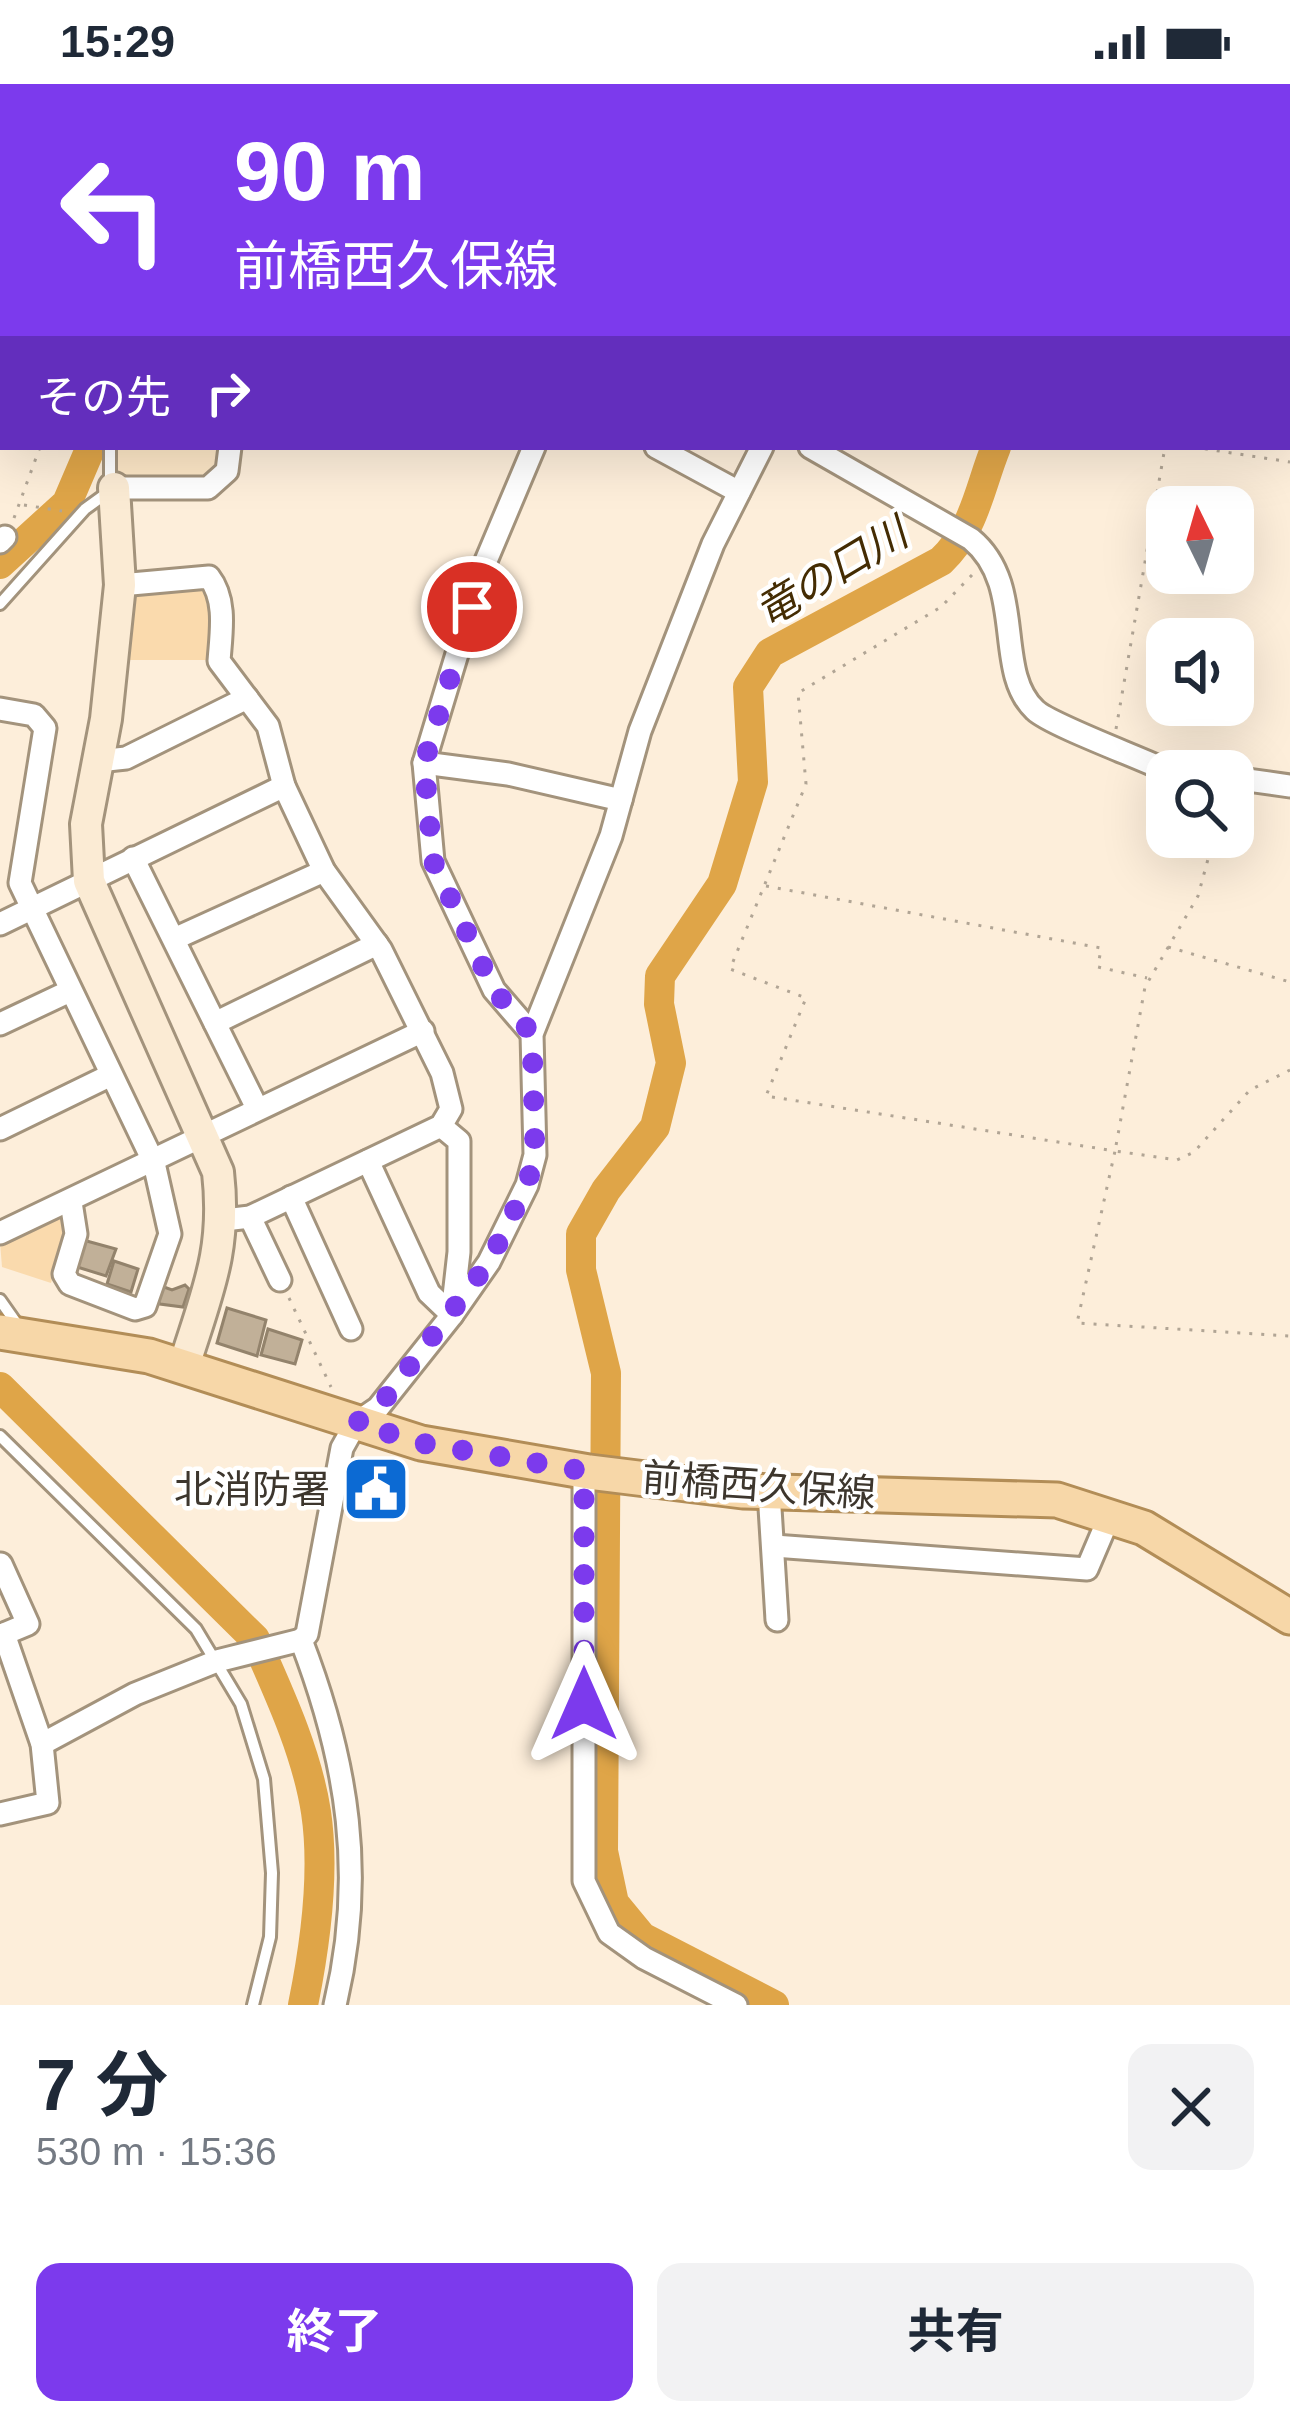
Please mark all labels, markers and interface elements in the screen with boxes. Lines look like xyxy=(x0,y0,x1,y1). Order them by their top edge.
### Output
text: 15:29 xyxy=(60,16,175,67)
text: 90 m xyxy=(234,124,425,218)
icon: left xyxy=(36,132,192,288)
text: 前橋西久保線 xyxy=(234,236,558,296)
icon: right xyxy=(195,360,261,426)
text: その先 xyxy=(36,372,171,423)
north arrow xyxy=(1146,486,1254,594)
map controls xyxy=(1146,486,1254,858)
water label: 竜の口川 xyxy=(747,507,919,636)
pin xyxy=(421,556,523,658)
icon: arrive xyxy=(439,574,505,640)
button: sound xyxy=(1146,618,1254,726)
button: search xyxy=(1146,750,1254,858)
public building icon: 北消防署 xyxy=(341,1454,411,1524)
street label: 前橋西久保線 xyxy=(641,1456,877,1515)
place label: 北消防署 xyxy=(174,1468,330,1511)
position arrow xyxy=(521,1641,647,1767)
button: close xyxy=(1128,2044,1254,2170)
text: 7 分 xyxy=(36,2045,168,2125)
text: 530 m · 15:36 xyxy=(36,2130,277,2173)
button: 終了 xyxy=(36,2263,633,2401)
button: 共有 xyxy=(657,2263,1254,2401)

